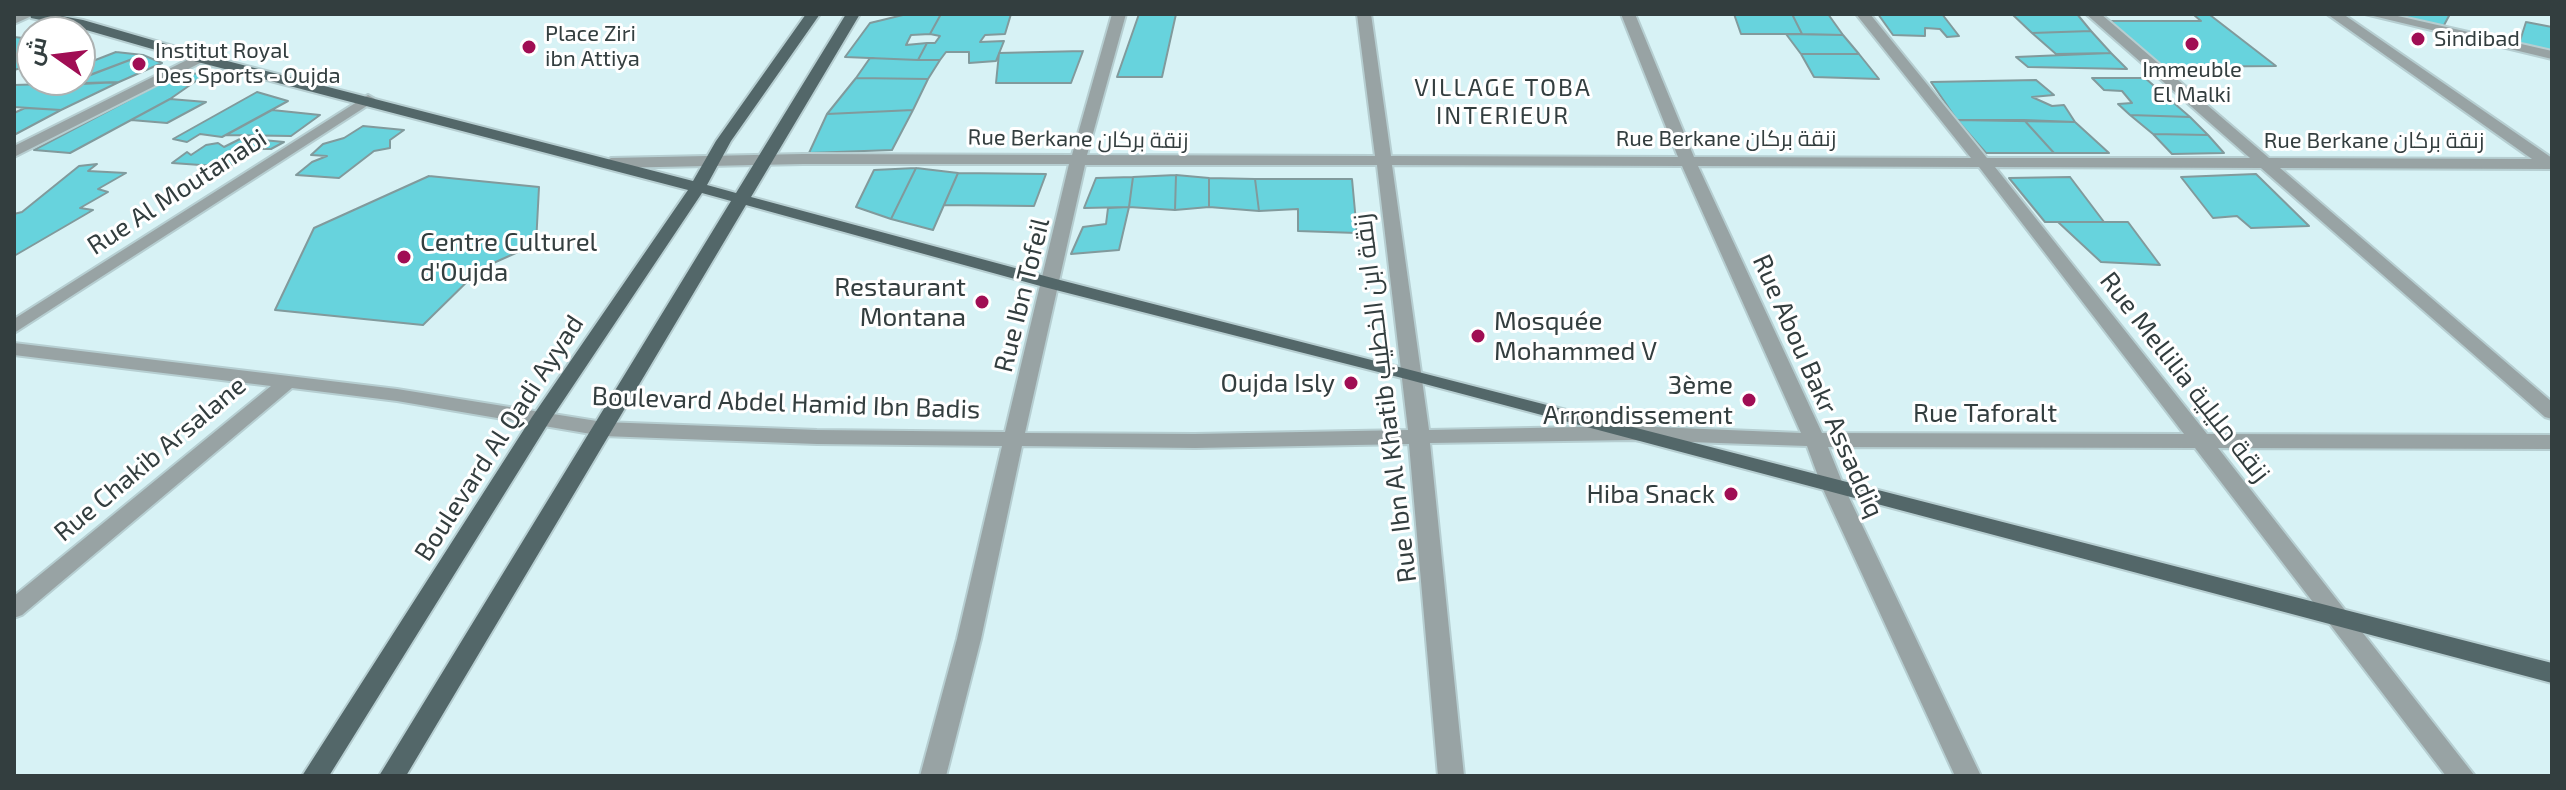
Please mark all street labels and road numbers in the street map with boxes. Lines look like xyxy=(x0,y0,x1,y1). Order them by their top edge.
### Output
street label: Rue Al Moutanabi xyxy=(81,122,273,262)
street label: Rue Berkane زنقة بركان xyxy=(967,124,1189,154)
street label: Rue Berkane زنقة بركان xyxy=(1616,126,1836,152)
street label: Rue Berkane زنقة بركان xyxy=(2264,128,2484,154)
street label: Rue Ibn Al Khatib زنقة ابن الخطيب xyxy=(1347,212,1423,584)
street label: Rue Ibn Tofeil xyxy=(988,215,1056,375)
street label: Rue Abou Bakr Assaddiq xyxy=(1746,250,1890,522)
street label: Rue Mellilia زنقة مليلية xyxy=(2093,266,2277,488)
street label: Boulevard Al Qadi Ayyad xyxy=(408,309,590,567)
street label: Rue Chakib Arsalane xyxy=(48,370,252,548)
street label: Boulevard Abdel Hamid Ibn Badis xyxy=(591,381,981,425)
street label: Rue Taforalt xyxy=(1913,397,2057,429)

